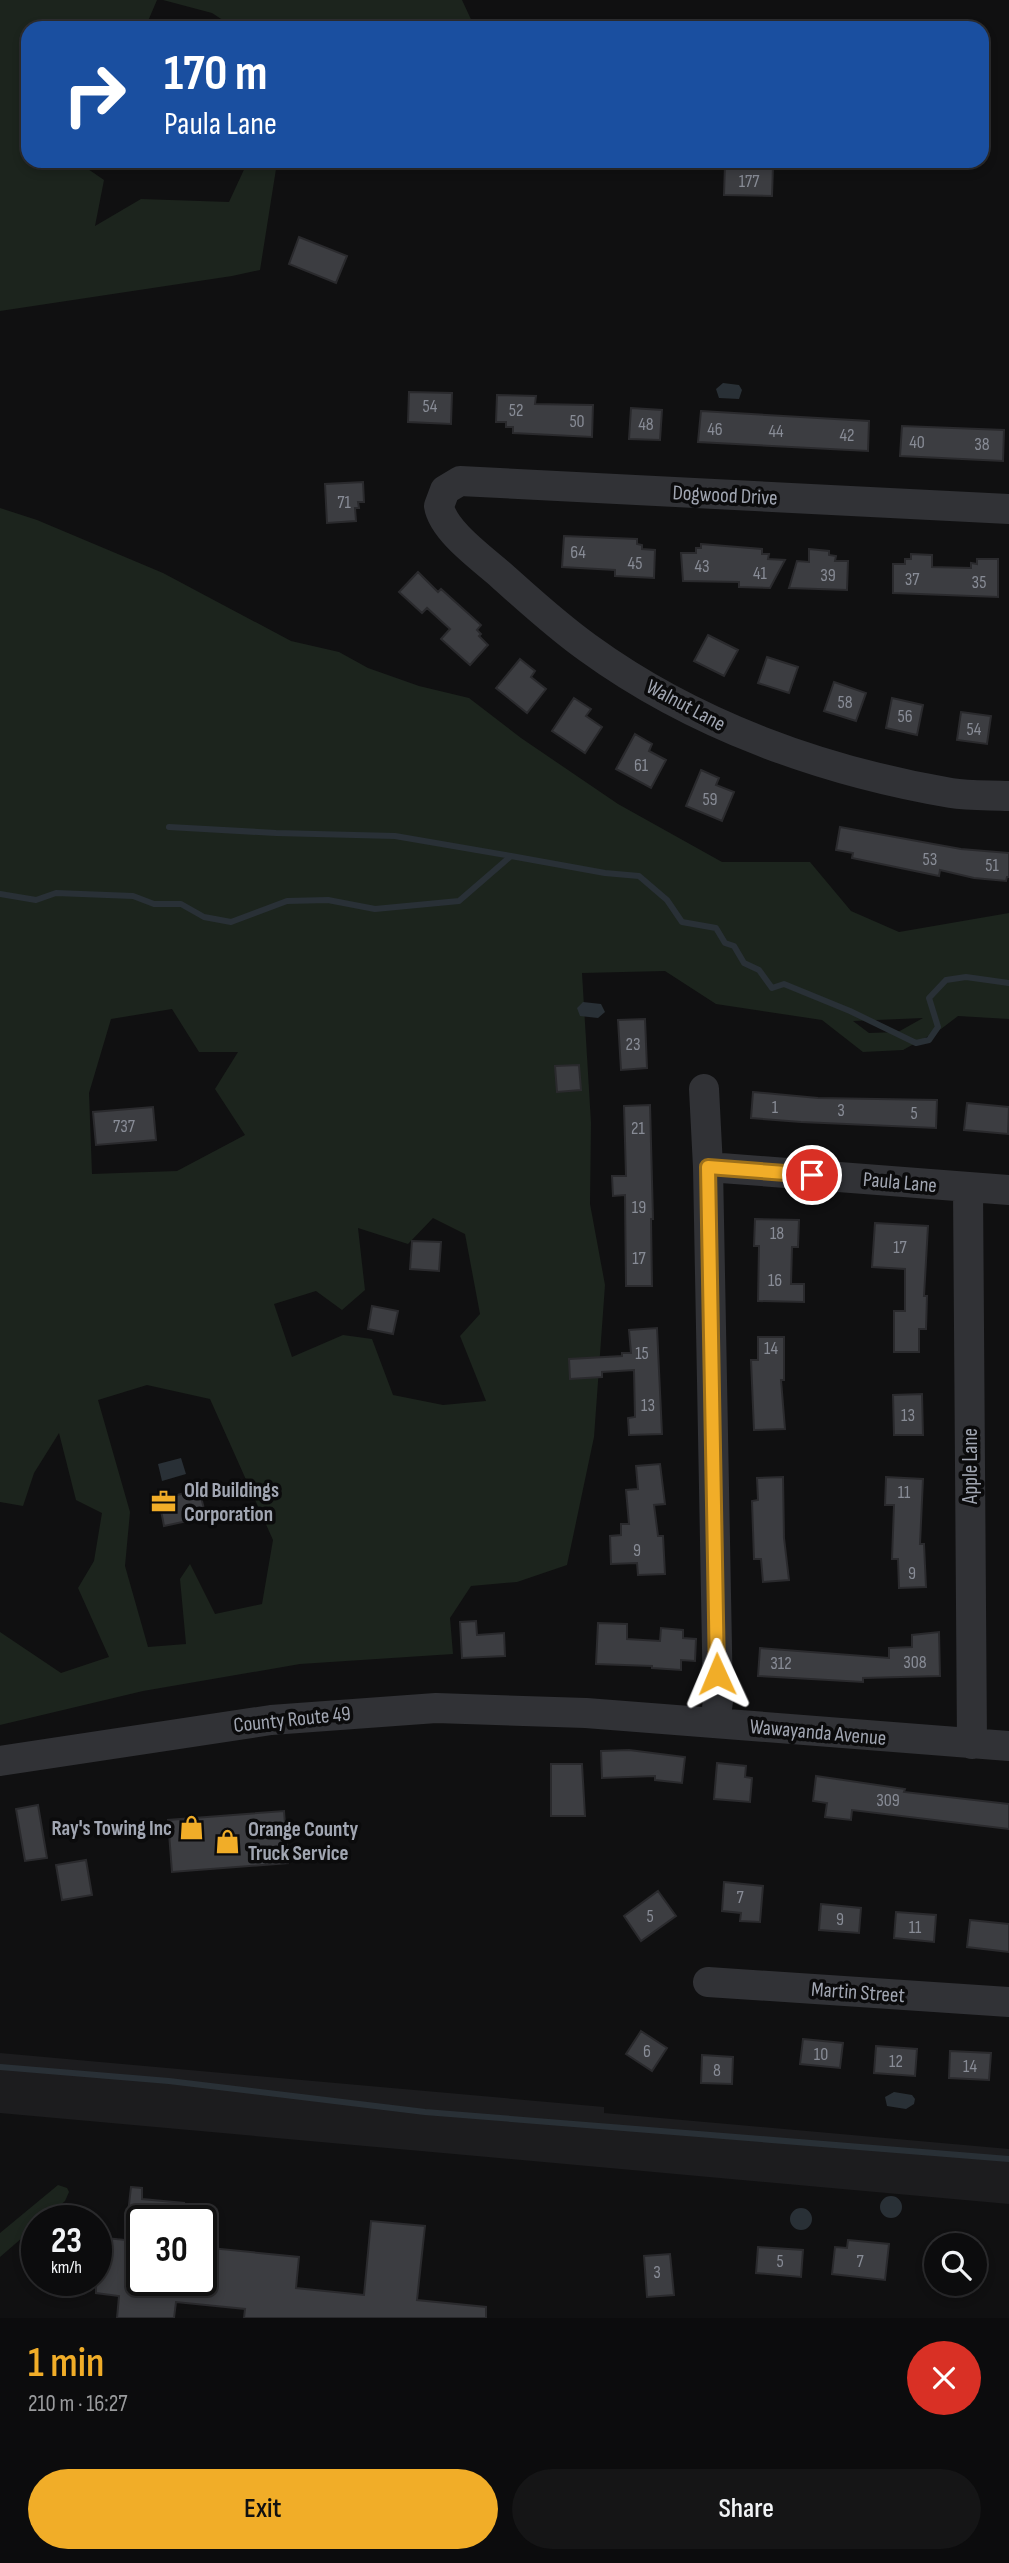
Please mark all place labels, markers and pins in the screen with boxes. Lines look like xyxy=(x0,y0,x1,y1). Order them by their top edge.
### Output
pin xyxy=(782,1145,842,1205)
place label: Old Buildings Corporation xyxy=(184,1478,279,1527)
office icon: Old Buildings Corporation xyxy=(150,1488,178,1516)
shop icon: Ray's Towing Inc xyxy=(178,1814,206,1842)
place label: Ray's Towing Inc xyxy=(51,1816,172,1841)
place label: Orange County Truck Service xyxy=(248,1817,359,1866)
shop icon: Orange County Truck Service xyxy=(214,1827,242,1855)

